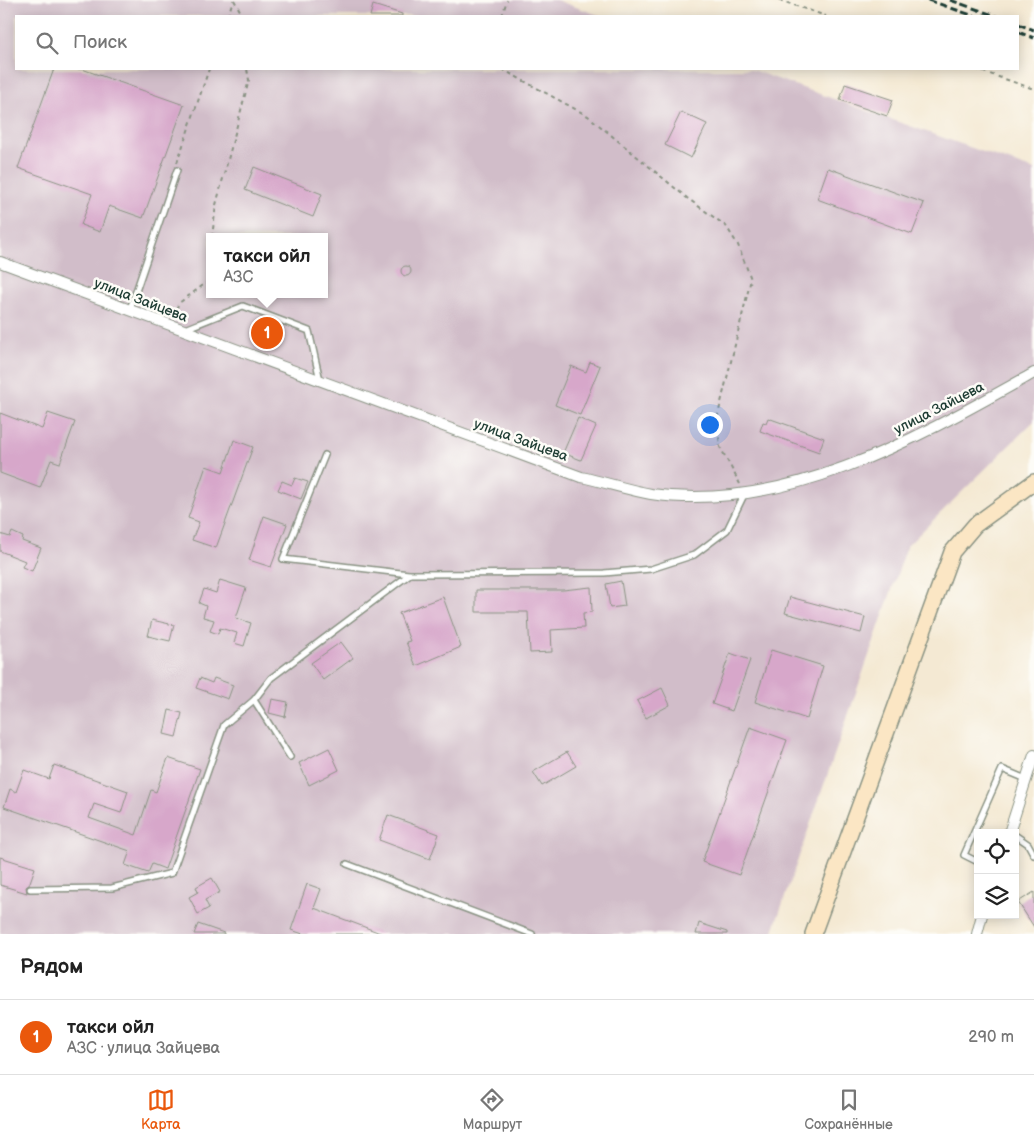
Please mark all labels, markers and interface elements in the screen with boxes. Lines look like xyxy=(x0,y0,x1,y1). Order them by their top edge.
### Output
search box xyxy=(15,15,1019,70)
icon: search xyxy=(33,29,61,57)
text: Поиск xyxy=(73,31,127,54)
popup xyxy=(206,233,328,298)
text: такси ойл xyxy=(223,245,311,268)
text: АЗС xyxy=(223,268,253,287)
street label: улица Зайцева xyxy=(92,274,191,326)
pin: 1 xyxy=(251,314,283,352)
street label: улица Зайцева xyxy=(891,378,987,438)
your location xyxy=(697,412,723,438)
street label: улица Зайцева xyxy=(472,415,571,465)
map controls xyxy=(974,829,1019,919)
button: locate xyxy=(974,829,1019,874)
button: layers xyxy=(974,874,1019,919)
text: Рядом xyxy=(20,954,83,979)
text: такси ойл xyxy=(67,1016,154,1039)
text: 1 xyxy=(33,1028,39,1047)
text: 290 m xyxy=(968,1028,1014,1047)
text: АЗС · улица Зайцева xyxy=(67,1039,220,1058)
tab: Карта xyxy=(141,1086,181,1133)
tab: Маршрут xyxy=(463,1086,522,1133)
tab: Сохранённые xyxy=(804,1086,893,1133)

